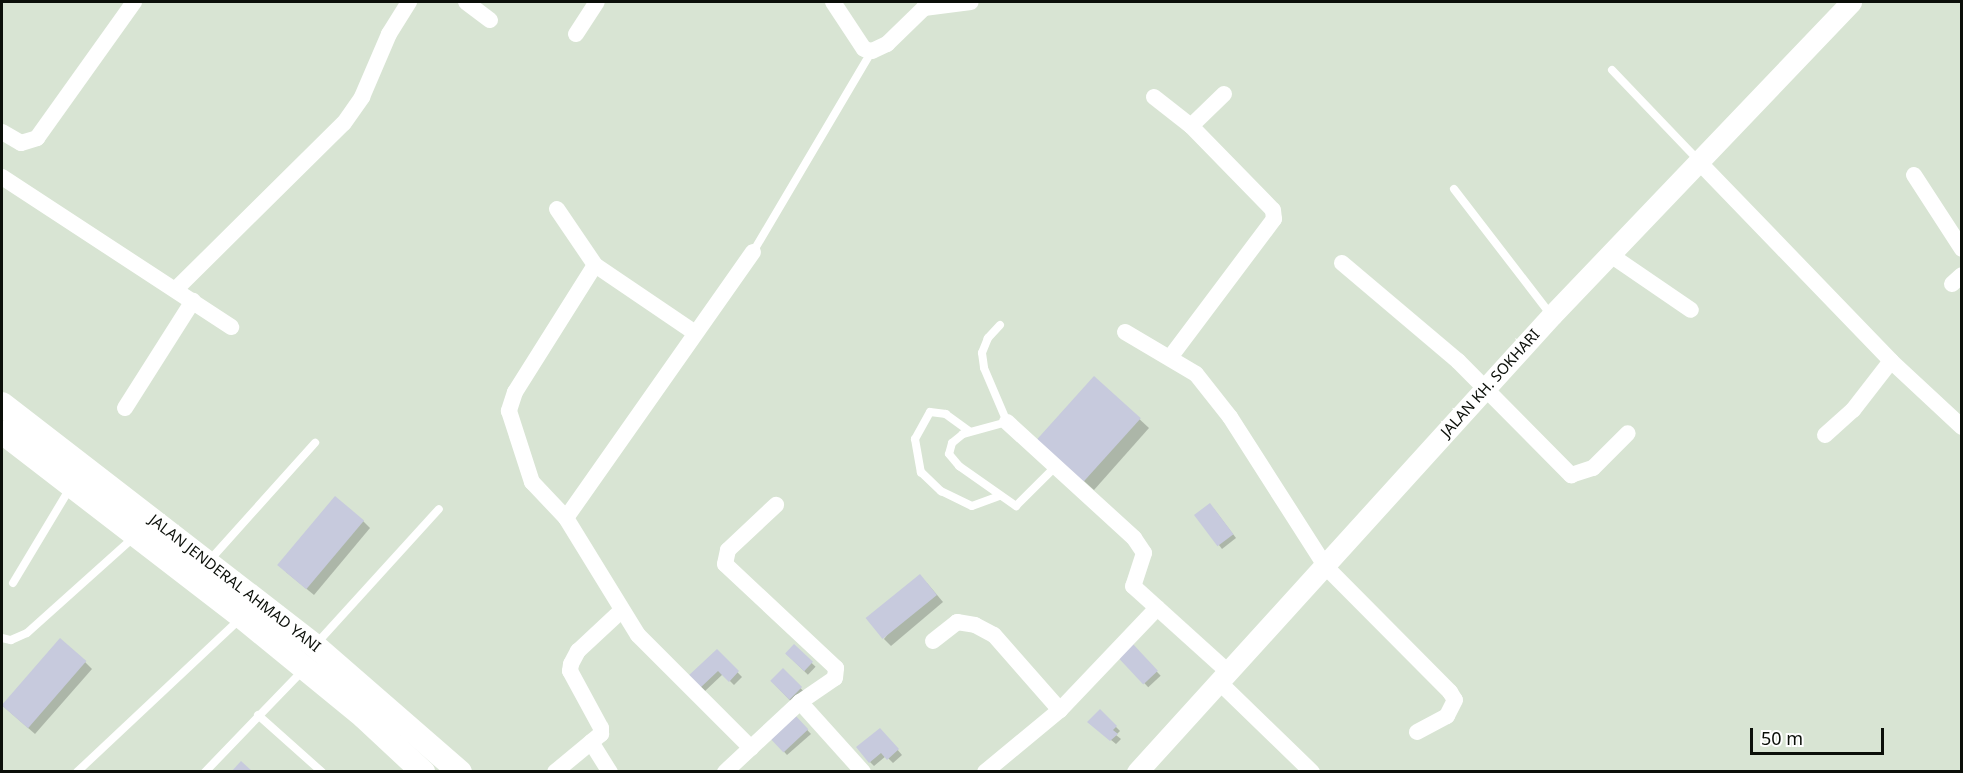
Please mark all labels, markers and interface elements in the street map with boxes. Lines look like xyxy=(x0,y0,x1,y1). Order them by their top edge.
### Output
street label: JALAN KH. SOKHARI xyxy=(1437,325,1543,441)
street label: JALAN JENDERAL AHMAD YANI xyxy=(146,510,324,656)
scale bar xyxy=(1753,716,1886,754)
text: 50 m xyxy=(1761,726,1803,750)

